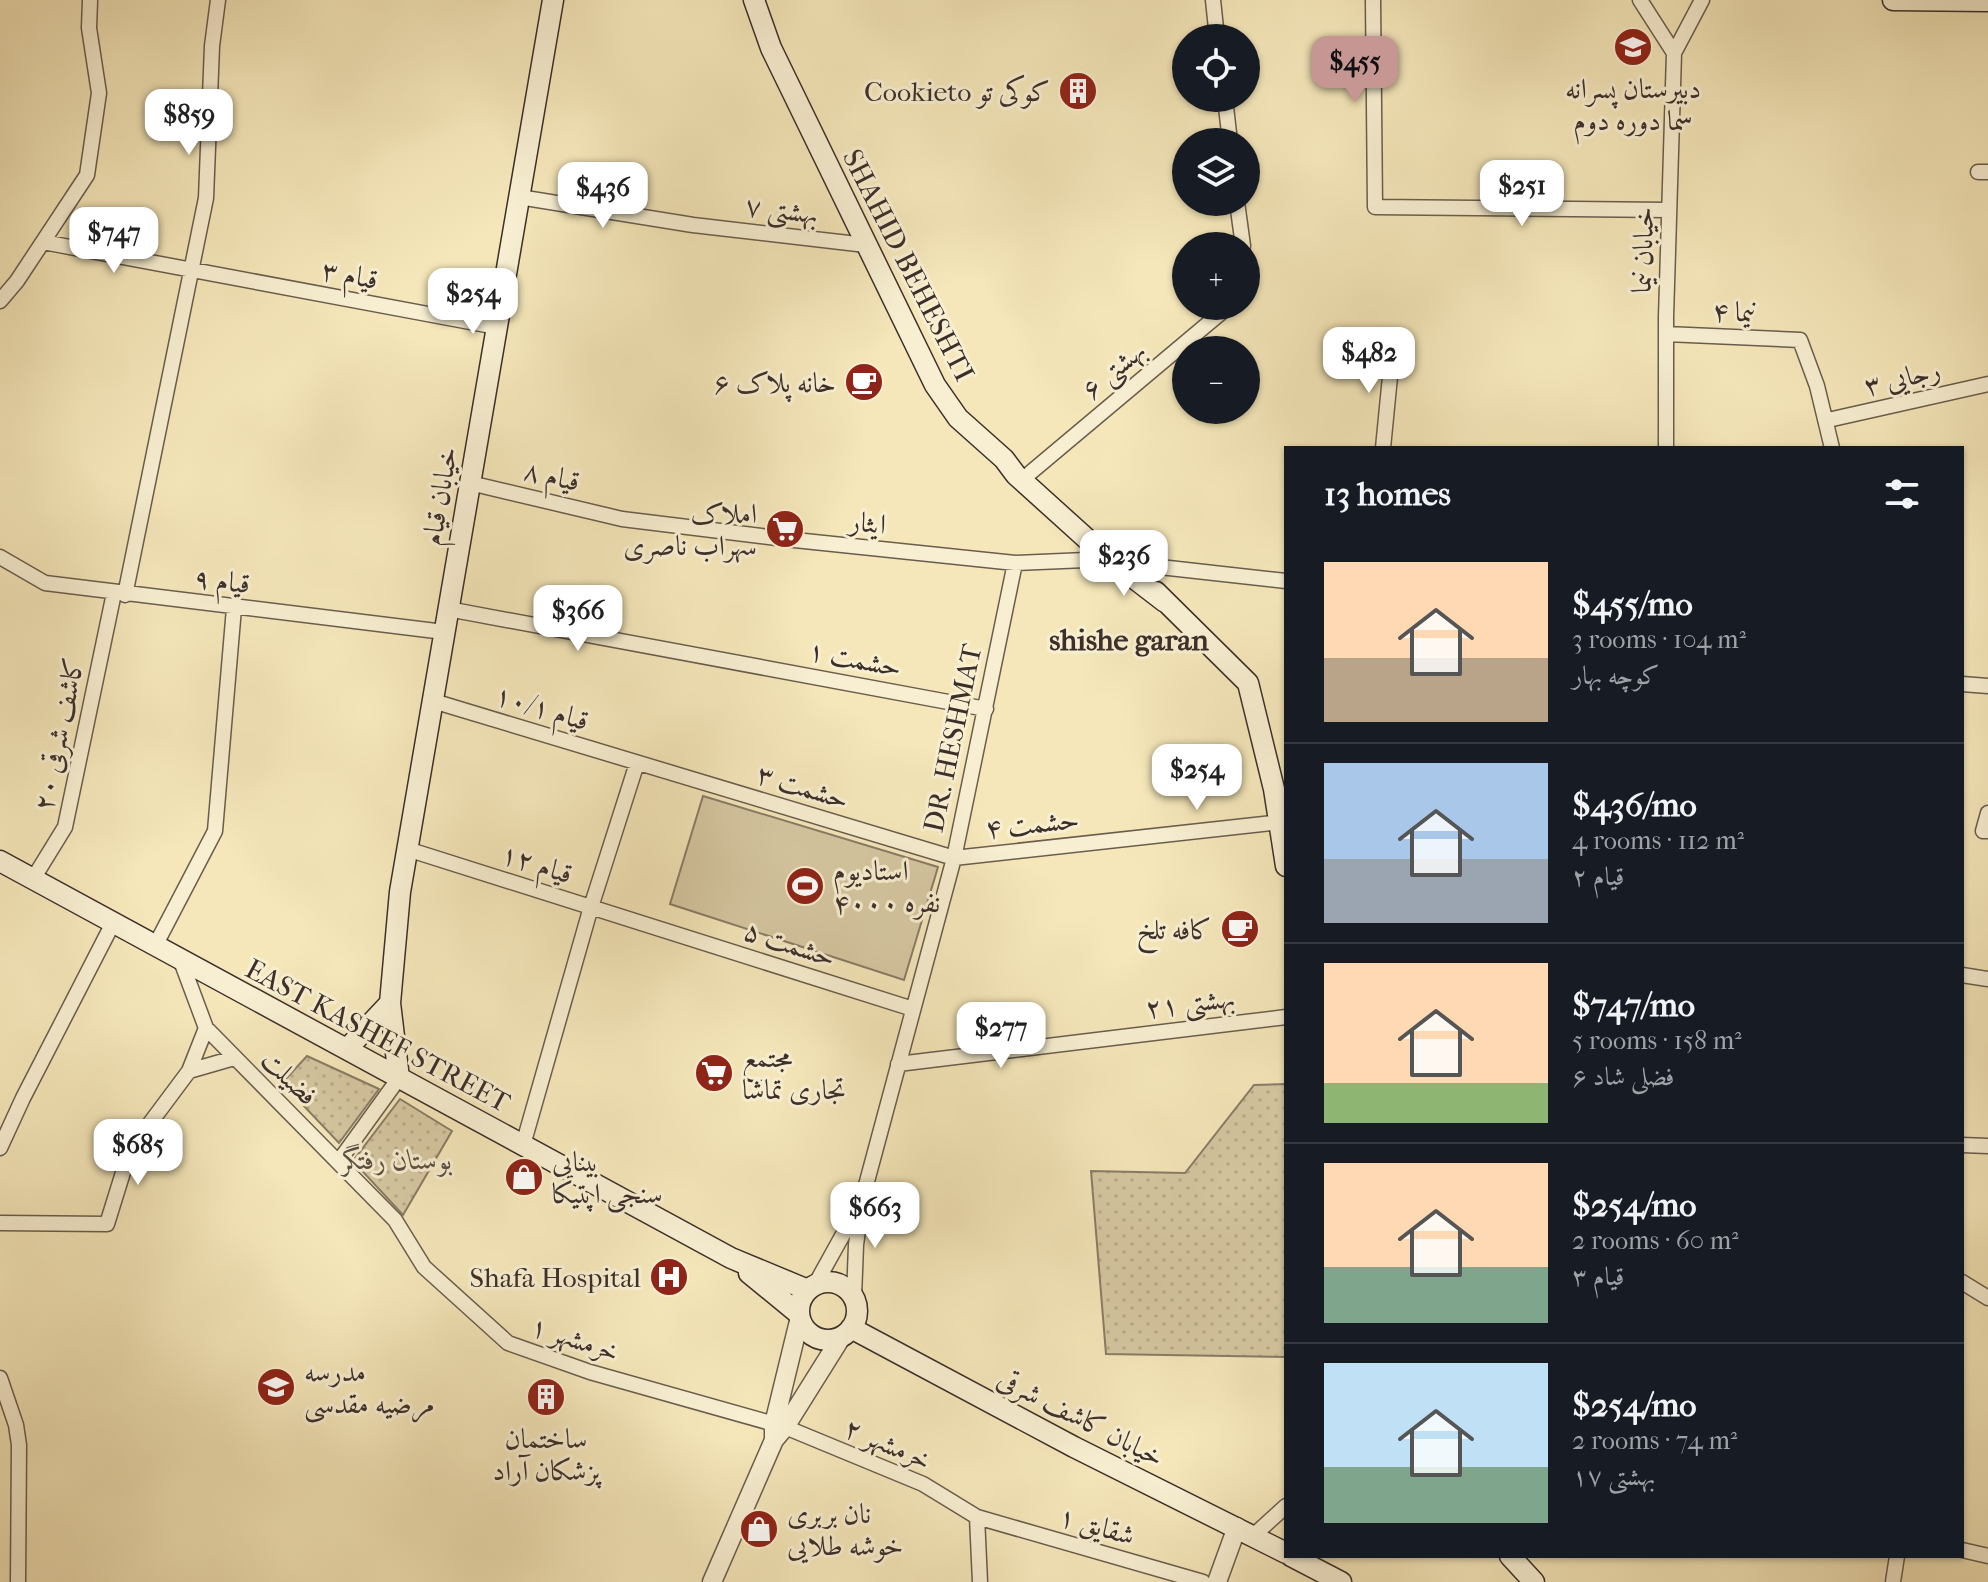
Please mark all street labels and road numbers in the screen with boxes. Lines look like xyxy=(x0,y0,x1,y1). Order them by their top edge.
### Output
street label: SHAHID BEHESHTI xyxy=(836,144,981,387)
street label: بهشتی ۷ xyxy=(743,189,820,234)
street label: خیابان نیما xyxy=(1625,206,1660,294)
street label: قیام ۳ xyxy=(317,253,381,304)
street label: نیما ۴ xyxy=(1712,294,1757,329)
street label: بهشتی ۶ xyxy=(1075,333,1155,409)
street label: رجایی ۳ xyxy=(1861,353,1944,404)
street label: خیابان قیام xyxy=(415,444,472,549)
street label: قیام ۸ xyxy=(519,453,583,506)
street label: ایثار xyxy=(845,504,888,542)
street label: قیام ۹ xyxy=(191,561,252,608)
street label: حشمت ۱ xyxy=(805,633,904,684)
street label: DR. HESHMAT xyxy=(916,640,989,835)
street label: کاشف شرقی ۲۰ xyxy=(26,655,93,814)
street label: قیام ۱۰/۱ xyxy=(489,678,593,745)
street label: حشمت ۳ xyxy=(753,757,853,816)
street label: حشمت ۴ xyxy=(983,802,1081,845)
street label: قیام ۱۲ xyxy=(495,837,577,898)
street label: حشمت ۵ xyxy=(740,913,840,974)
street label: EAST KASHEF STREET xyxy=(240,952,517,1120)
street label: بهشتی ۲۱ xyxy=(1143,981,1237,1028)
street label: فضیلت xyxy=(255,1043,325,1112)
street label: خرمشهر ۱ xyxy=(526,1309,623,1370)
street label: خیابان کاشف شرقی xyxy=(991,1361,1169,1475)
street label: خرمشهر ۲ xyxy=(839,1410,936,1478)
street label: شقایق ۱ xyxy=(1055,1499,1139,1553)

